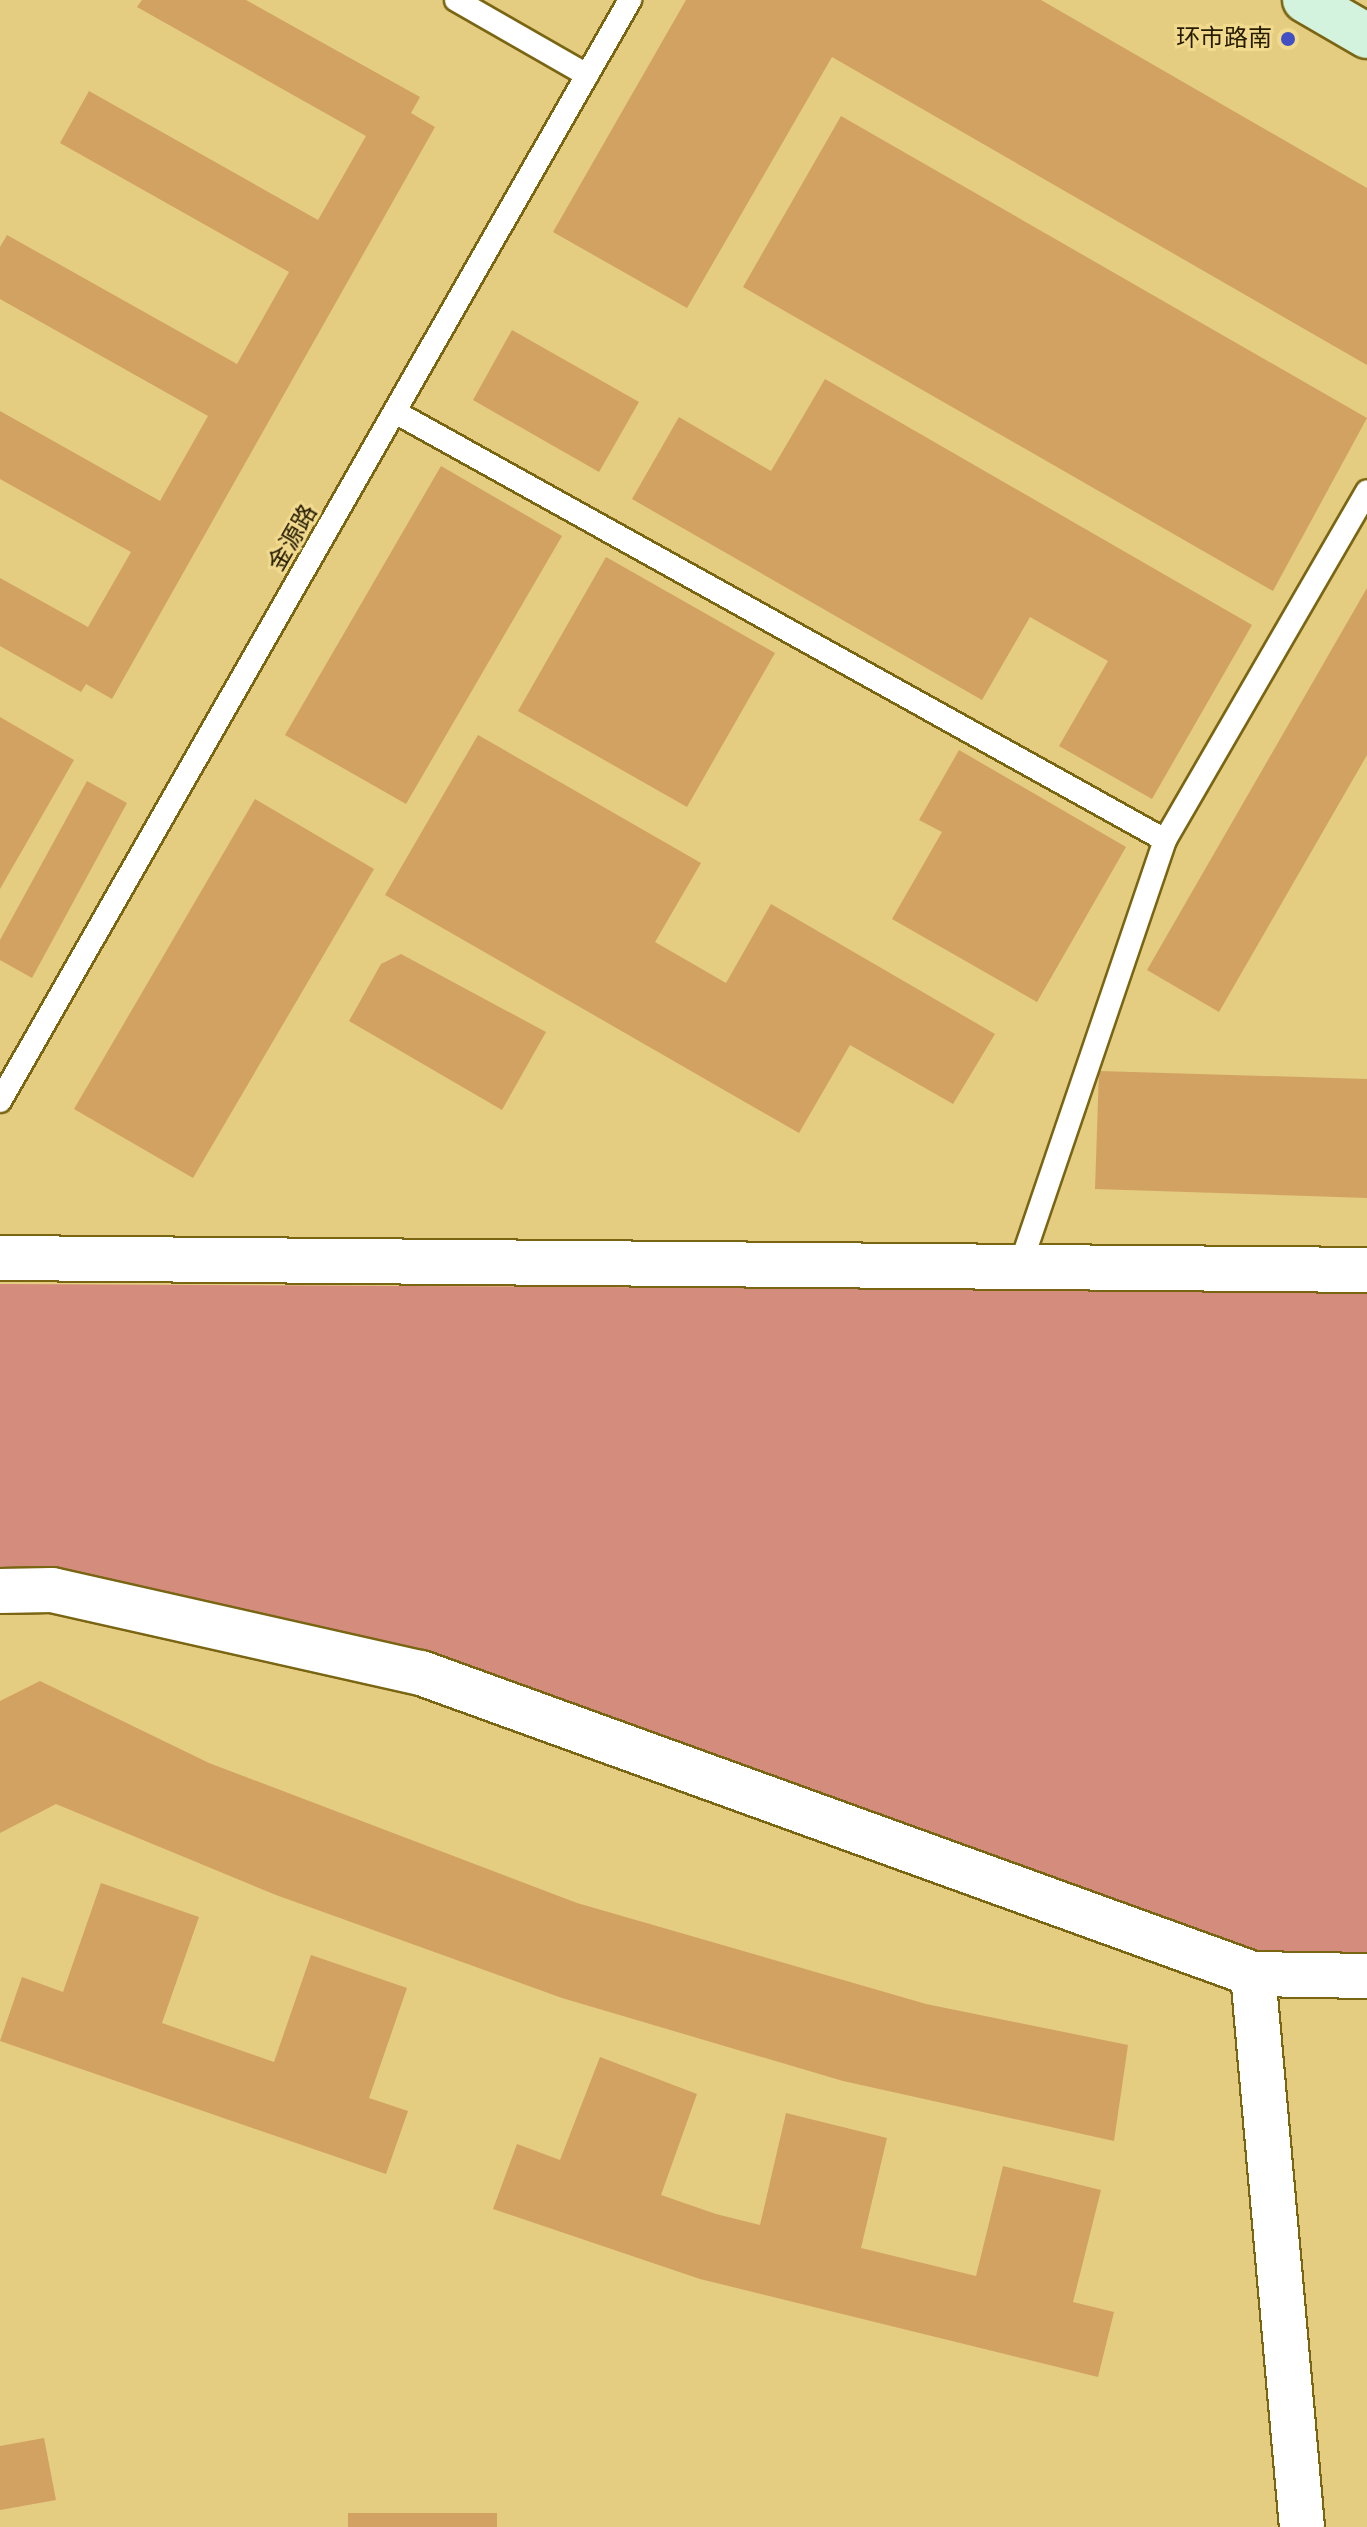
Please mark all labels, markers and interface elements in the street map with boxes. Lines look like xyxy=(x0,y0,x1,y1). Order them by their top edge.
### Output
place label: 环市路南 xyxy=(1176,25,1272,53)
marker: 环市路南 xyxy=(1279,30,1297,48)
street label: 金源路 xyxy=(263,500,323,576)

